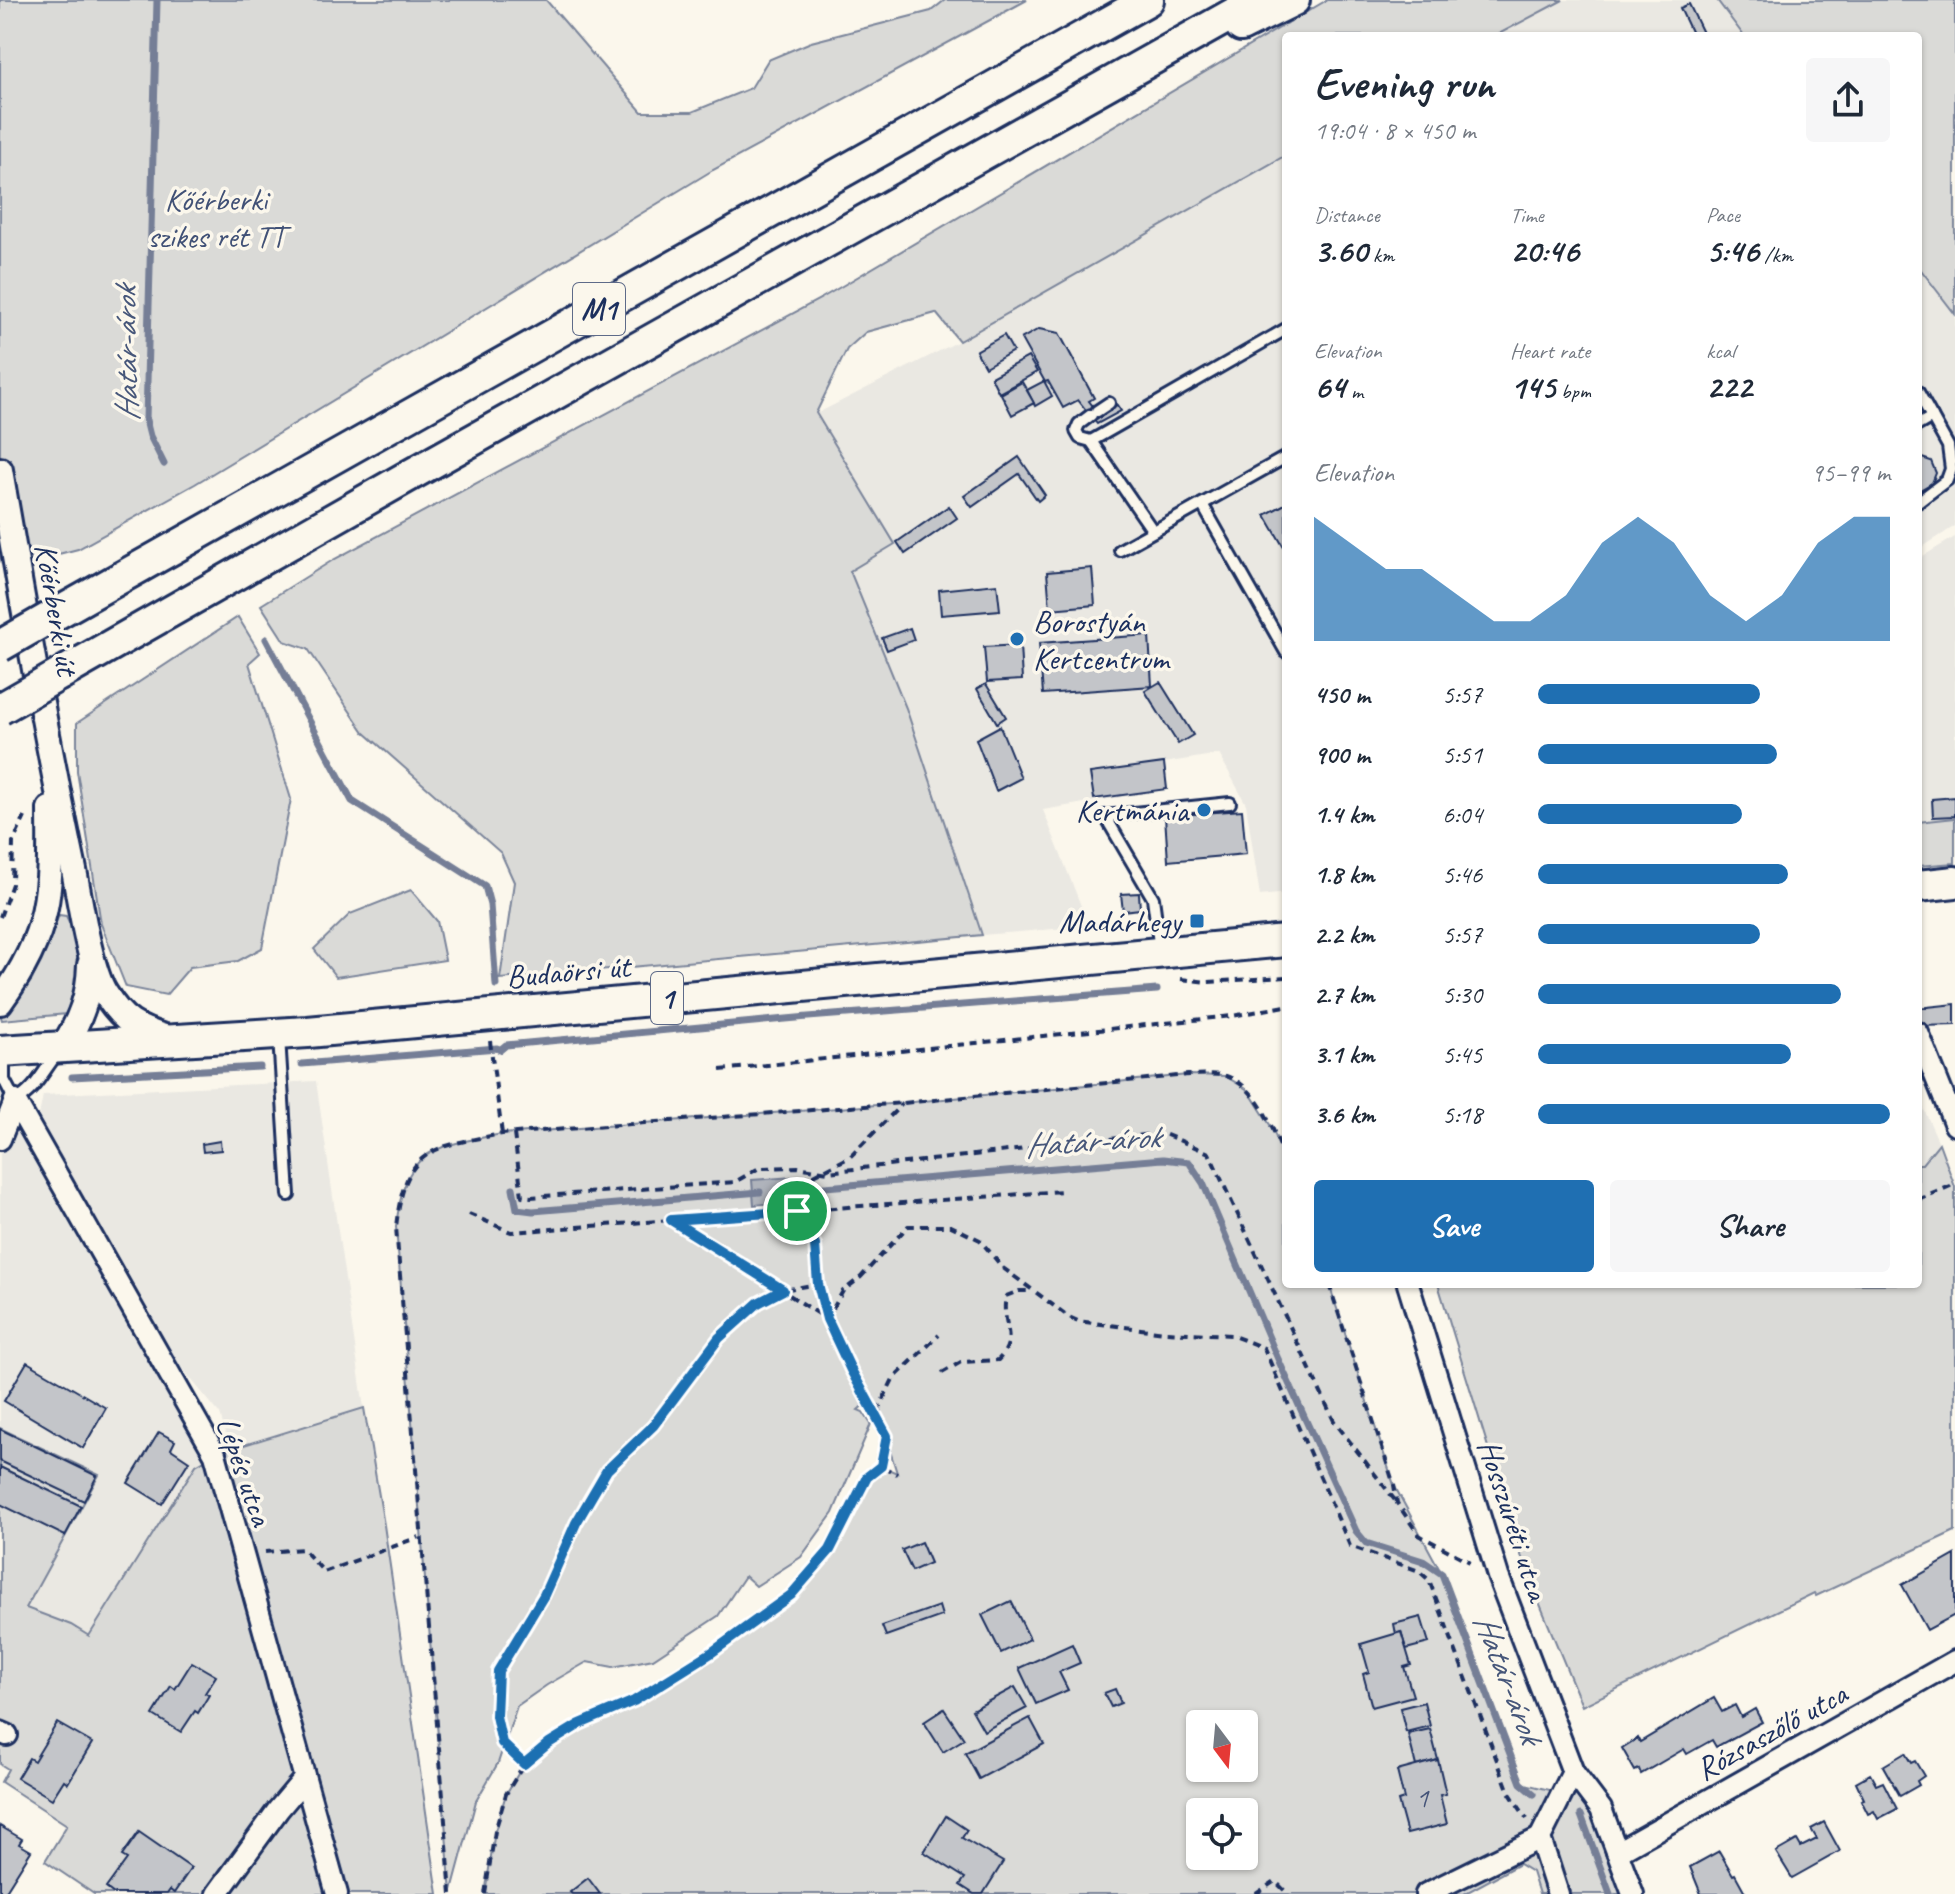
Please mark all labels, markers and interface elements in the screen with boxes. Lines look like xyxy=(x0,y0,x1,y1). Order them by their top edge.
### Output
text: Evening run xyxy=(1314,56,1494,111)
button: share xyxy=(1806,58,1890,142)
text: 19:04 · 8 × 450 m xyxy=(1314,114,1475,147)
park label: Kőérberki szikes rét TT xyxy=(148,179,292,257)
text: Distance xyxy=(1314,201,1380,229)
text: Time xyxy=(1510,201,1544,229)
text: Pace xyxy=(1706,201,1740,229)
text: 3.60 xyxy=(1314,229,1367,272)
text: 20:46 xyxy=(1510,229,1579,272)
text: 5:46 xyxy=(1706,229,1759,272)
text: km xyxy=(1367,241,1394,269)
text: /km xyxy=(1759,241,1793,269)
water label: Határ-árok xyxy=(103,281,148,422)
road number: M1 xyxy=(573,283,625,335)
text: Elevation xyxy=(1314,337,1382,365)
text: Heart rate xyxy=(1510,337,1590,365)
text: kcal xyxy=(1706,337,1735,365)
text: 64 xyxy=(1314,365,1345,408)
text: 145 xyxy=(1510,365,1555,408)
text: 222 xyxy=(1706,365,1752,408)
text: m xyxy=(1345,377,1363,405)
text: bpm xyxy=(1555,377,1591,405)
text: Elevation xyxy=(1314,456,1394,489)
text: 95–99 m xyxy=(1811,456,1890,489)
street label: Kőérberki út xyxy=(25,540,89,681)
place label: Borostyán Kertcentrum xyxy=(1033,601,1172,679)
marker: Borostyán Kertcentrum xyxy=(1008,630,1026,648)
text: 450 m xyxy=(1314,678,1370,711)
text: 5:57 xyxy=(1442,678,1482,711)
text: 900 m xyxy=(1314,738,1370,771)
text: 5:51 xyxy=(1442,738,1482,771)
place label: Kertmánia xyxy=(1076,790,1190,831)
text: 1.4 km xyxy=(1314,798,1374,831)
text: 6:04 xyxy=(1442,798,1482,831)
marker: Kertmánia xyxy=(1195,801,1213,819)
text: 1.8 km xyxy=(1314,858,1374,891)
text: 5:46 xyxy=(1442,858,1482,891)
place label: Madárhegy xyxy=(1059,901,1184,942)
marker: Madárhegy xyxy=(1188,912,1206,930)
text: 2.2 km xyxy=(1314,918,1374,951)
text: 5:57 xyxy=(1442,918,1482,951)
street label: Budaörsi út xyxy=(505,945,635,997)
road number: 1 xyxy=(651,972,683,1024)
text: 2.7 km xyxy=(1314,978,1374,1011)
text: 5:30 xyxy=(1442,978,1482,1011)
text: 3.1 km xyxy=(1314,1038,1374,1071)
text: 5:45 xyxy=(1442,1038,1482,1071)
text: 3.6 km xyxy=(1314,1098,1375,1131)
text: 5:18 xyxy=(1442,1098,1482,1131)
water label: Határ-árok xyxy=(1023,1114,1166,1167)
pin xyxy=(763,1177,831,1245)
button: Save xyxy=(1314,1180,1594,1272)
button: Share xyxy=(1610,1180,1890,1272)
icon: arrive xyxy=(775,1189,819,1233)
street label: Lépés utca xyxy=(207,1411,283,1533)
street label: Hosszúréti utca xyxy=(1468,1434,1560,1609)
water label: Határ-árok xyxy=(1464,1607,1555,1754)
street label: Rózsaszőlő utca xyxy=(1688,1672,1856,1790)
north arrow xyxy=(1186,1710,1258,1782)
map controls xyxy=(1186,1710,1258,1870)
house number: 1 xyxy=(1416,1780,1430,1815)
button: locate xyxy=(1186,1798,1258,1870)

